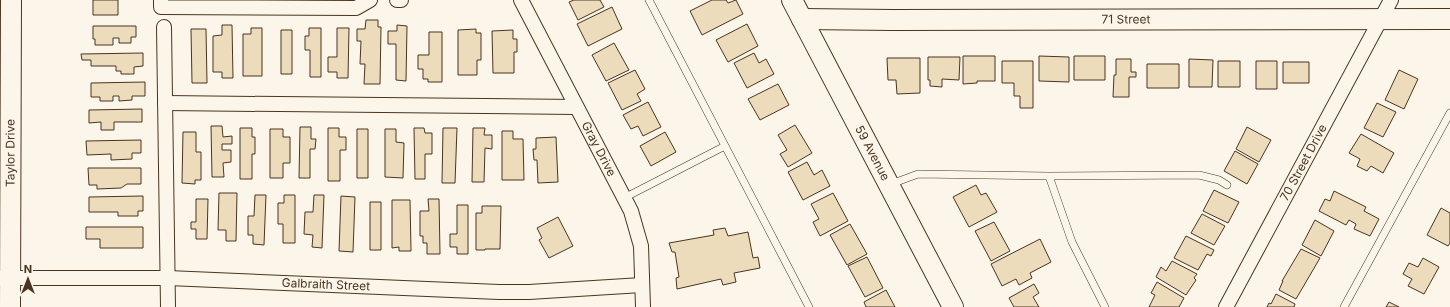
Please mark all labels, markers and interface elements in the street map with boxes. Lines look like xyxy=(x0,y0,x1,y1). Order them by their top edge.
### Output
street label: 71 Street xyxy=(1101,12,1151,27)
street label: Taylor Drive xyxy=(2,119,18,187)
street label: Gray Drive xyxy=(579,119,620,179)
street label: 70 Street Drive xyxy=(1277,121,1330,203)
street label: 59 Avenue xyxy=(852,123,893,183)
north arrow xyxy=(8,259,48,299)
text: N xyxy=(24,262,32,276)
street label: Galbraith Street xyxy=(281,275,370,294)

